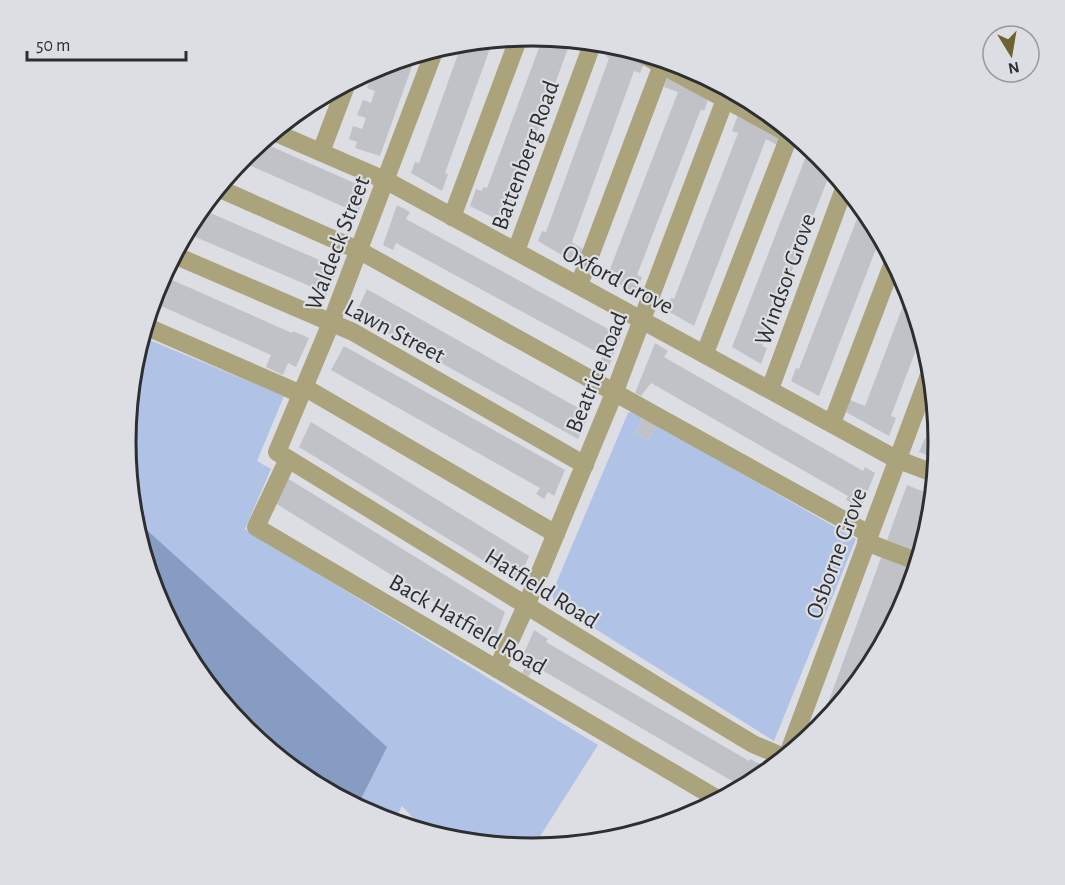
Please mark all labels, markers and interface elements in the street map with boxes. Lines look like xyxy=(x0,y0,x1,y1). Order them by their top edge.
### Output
scale bar xyxy=(27,24,186,62)
north arrow xyxy=(981,24,1041,84)
text: 50 m xyxy=(36,37,70,55)
text: N xyxy=(1007,59,1021,77)
street label: Battenberg Road xyxy=(488,78,564,233)
street label: Waldeck Street xyxy=(301,173,375,314)
street label: Windsor Grove xyxy=(751,210,821,348)
street label: Oxford Grove xyxy=(558,241,677,319)
street label: Lawn Street xyxy=(340,296,449,368)
street label: Beatrice Road xyxy=(562,309,632,436)
street label: Osborne Grove xyxy=(802,485,872,622)
street label: Hatfield Road xyxy=(480,544,603,633)
street label: Back Hatfield Road xyxy=(385,570,550,680)

